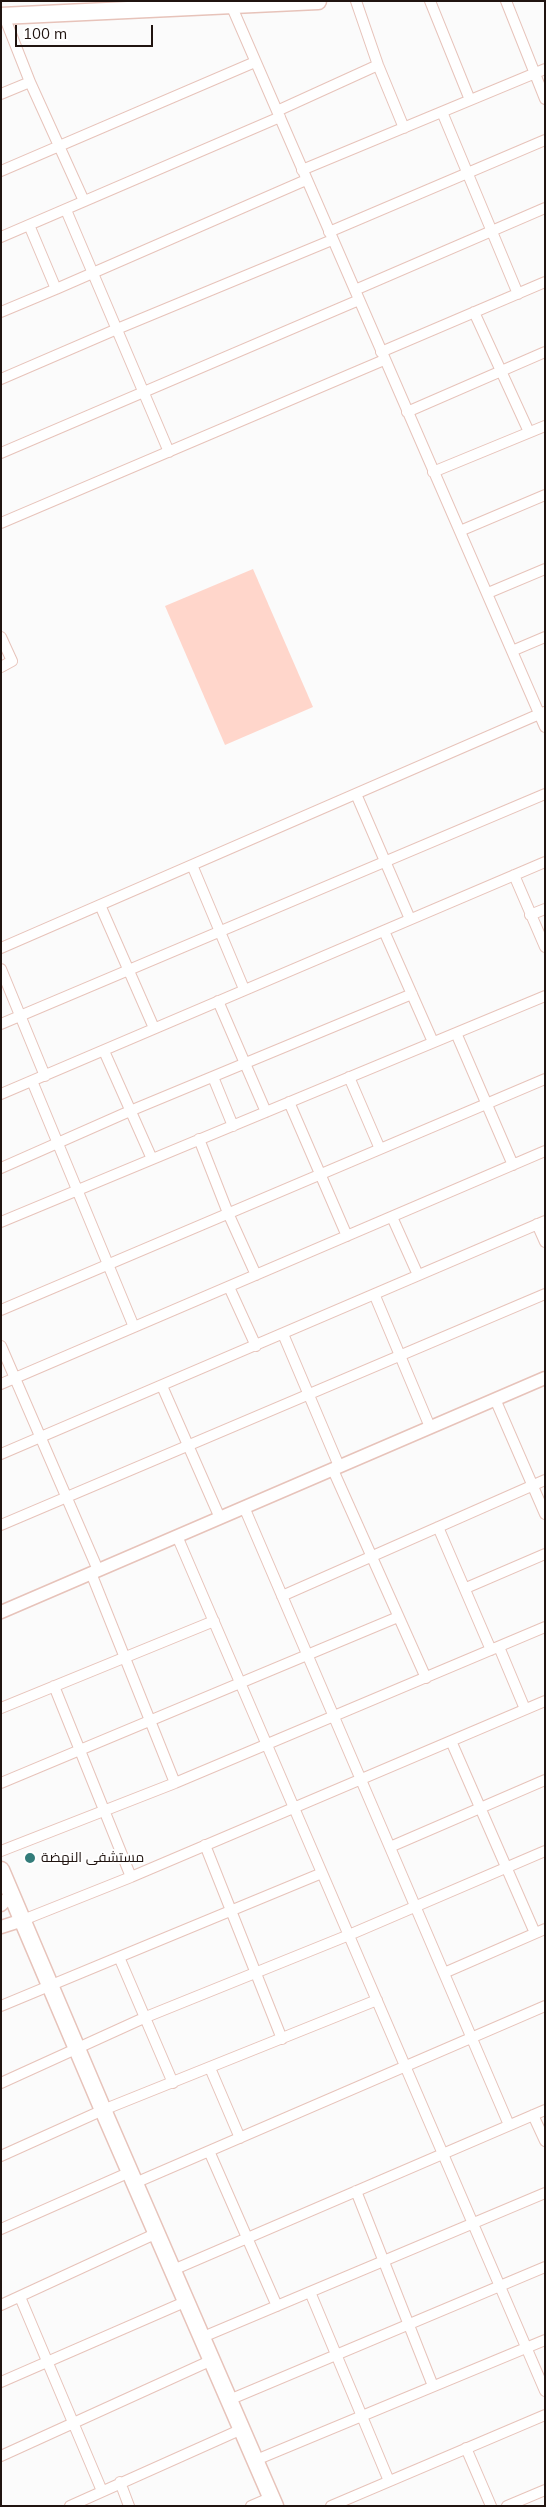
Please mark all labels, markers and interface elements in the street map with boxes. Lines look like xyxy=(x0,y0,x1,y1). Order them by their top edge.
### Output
scale bar xyxy=(18,15,155,47)
text: 100 m xyxy=(23,24,67,43)
place label: مستشفى النهضة xyxy=(41,1850,144,1866)
marker: مستشفى النهضة xyxy=(23,1851,37,1865)

